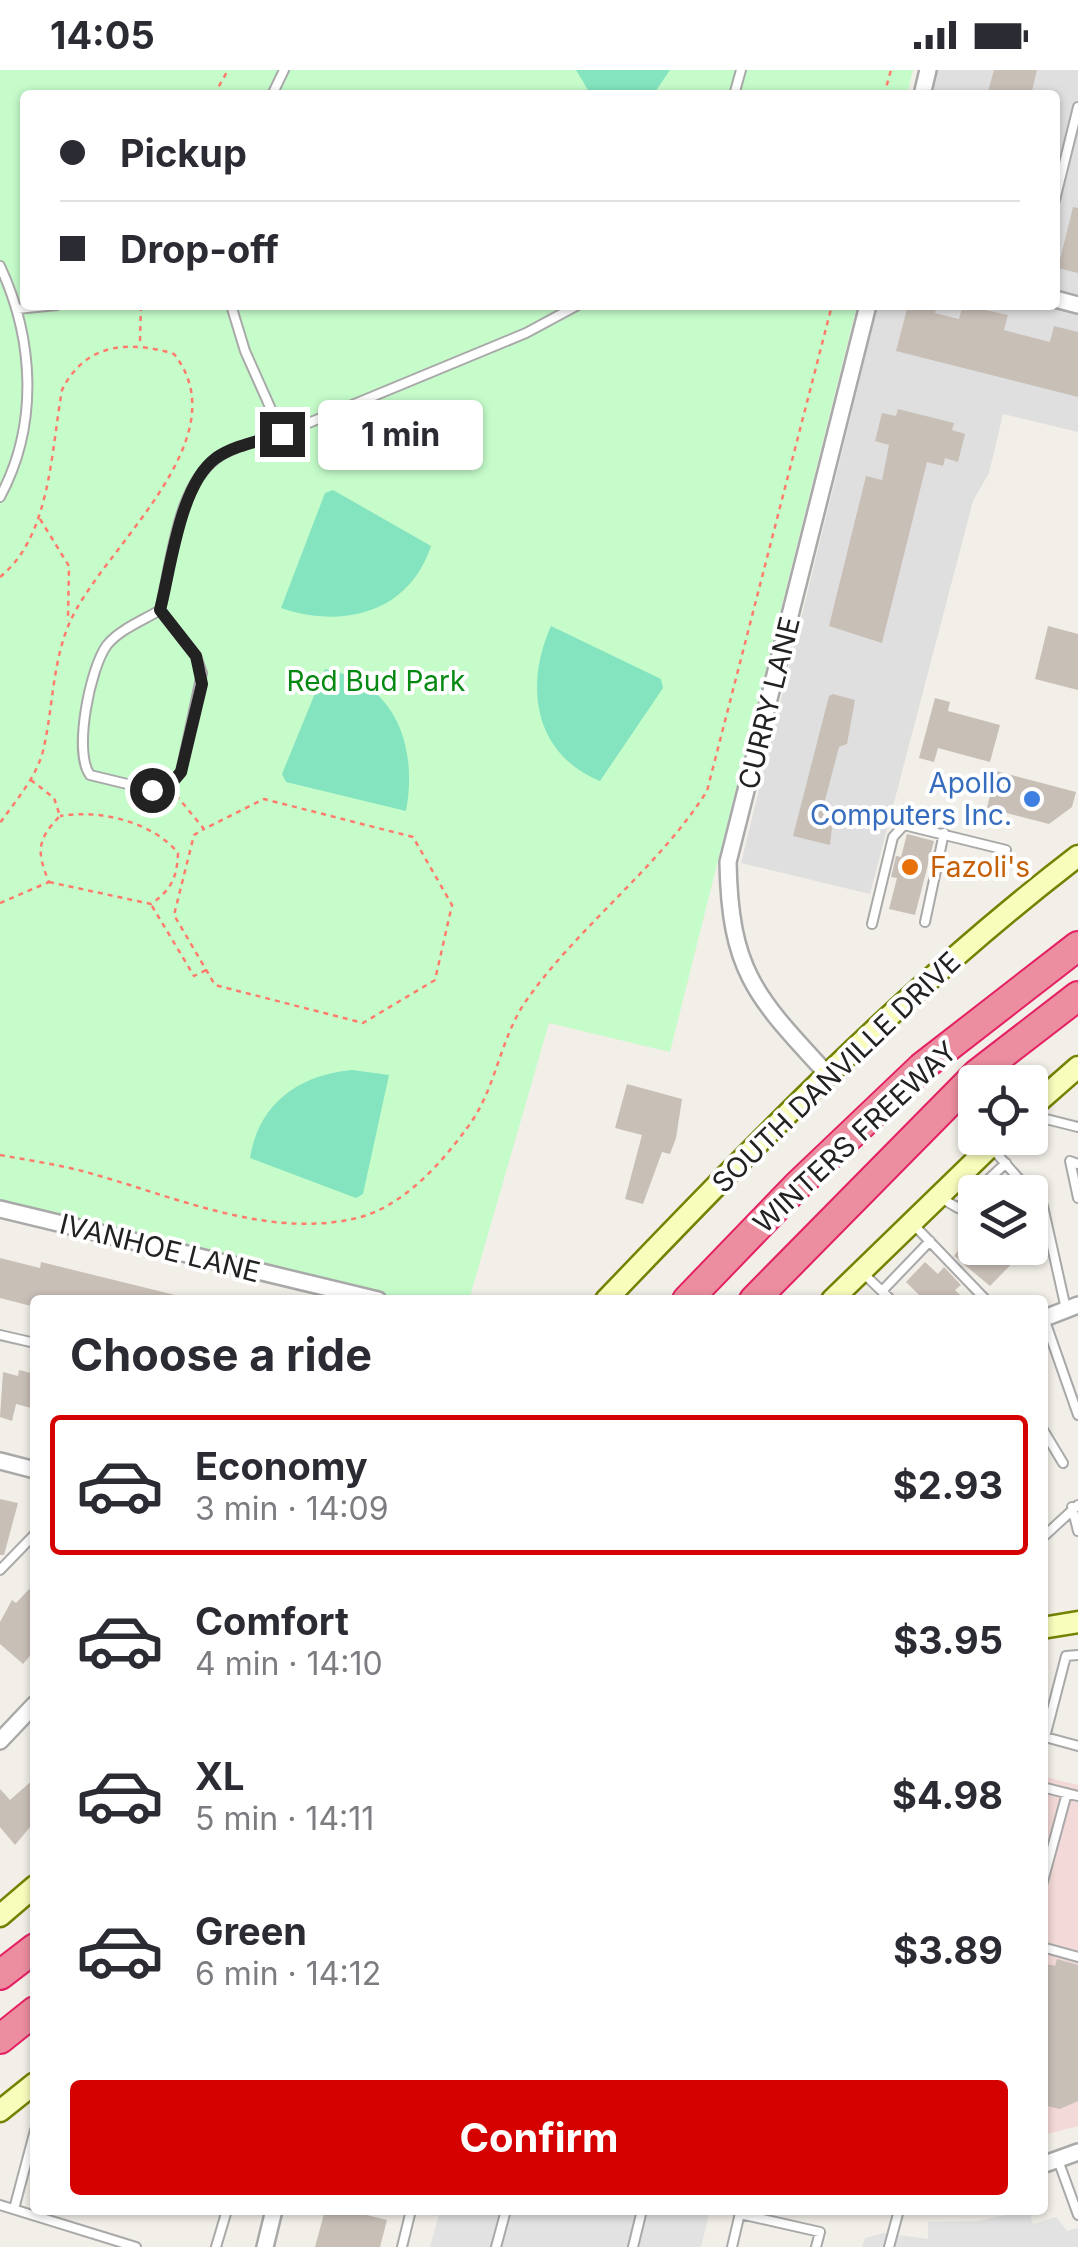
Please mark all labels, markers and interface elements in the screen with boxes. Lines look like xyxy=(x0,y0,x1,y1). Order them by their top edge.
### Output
text: 14:05 xyxy=(50,12,155,58)
text: Pickup xyxy=(120,130,247,176)
text: Drop-off xyxy=(120,226,279,272)
callout: 1 min xyxy=(317,399,482,469)
route end xyxy=(260,412,305,457)
text: 1 min xyxy=(361,415,440,454)
street label: CURRY LANE xyxy=(731,613,807,793)
park label: Red Bud Park xyxy=(287,664,465,698)
place label: Apollo Computers Inc. xyxy=(810,766,1012,832)
route start xyxy=(130,768,175,813)
marker: Apollo Computers Inc. xyxy=(1021,788,1043,810)
place label: Fazoli's xyxy=(930,850,1030,884)
marker: Fazoli's xyxy=(899,856,921,878)
street label: SOUTH DANVILLE DRIVE xyxy=(705,945,967,1199)
street label: WINTERS FREEWAY xyxy=(746,1034,964,1240)
map controls xyxy=(958,1065,1048,1265)
button: locate xyxy=(958,1065,1048,1155)
button: layers xyxy=(958,1175,1048,1265)
street label: IVANHOE LANE xyxy=(56,1207,264,1289)
text: Choose a ride xyxy=(70,1327,372,1382)
icon: car xyxy=(75,1440,165,1530)
text: Economy xyxy=(195,1443,368,1489)
text: $2.93 xyxy=(893,1462,1003,1508)
text: 3 min · 14:09 xyxy=(195,1489,389,1528)
icon: car xyxy=(75,1595,165,1685)
text: Comfort xyxy=(195,1598,349,1644)
text: $3.95 xyxy=(893,1617,1003,1663)
text: 4 min · 14:10 xyxy=(195,1644,383,1683)
icon: car xyxy=(75,1750,165,1840)
text: XL xyxy=(195,1753,245,1799)
text: $4.98 xyxy=(892,1772,1003,1818)
text: 5 min · 14:11 xyxy=(195,1799,374,1838)
icon: car xyxy=(75,1905,165,1995)
text: Green xyxy=(195,1908,307,1954)
text: $3.89 xyxy=(893,1927,1003,1973)
text: 6 min · 14:12 xyxy=(195,1954,381,1993)
button: Confirm xyxy=(70,2080,1008,2195)

